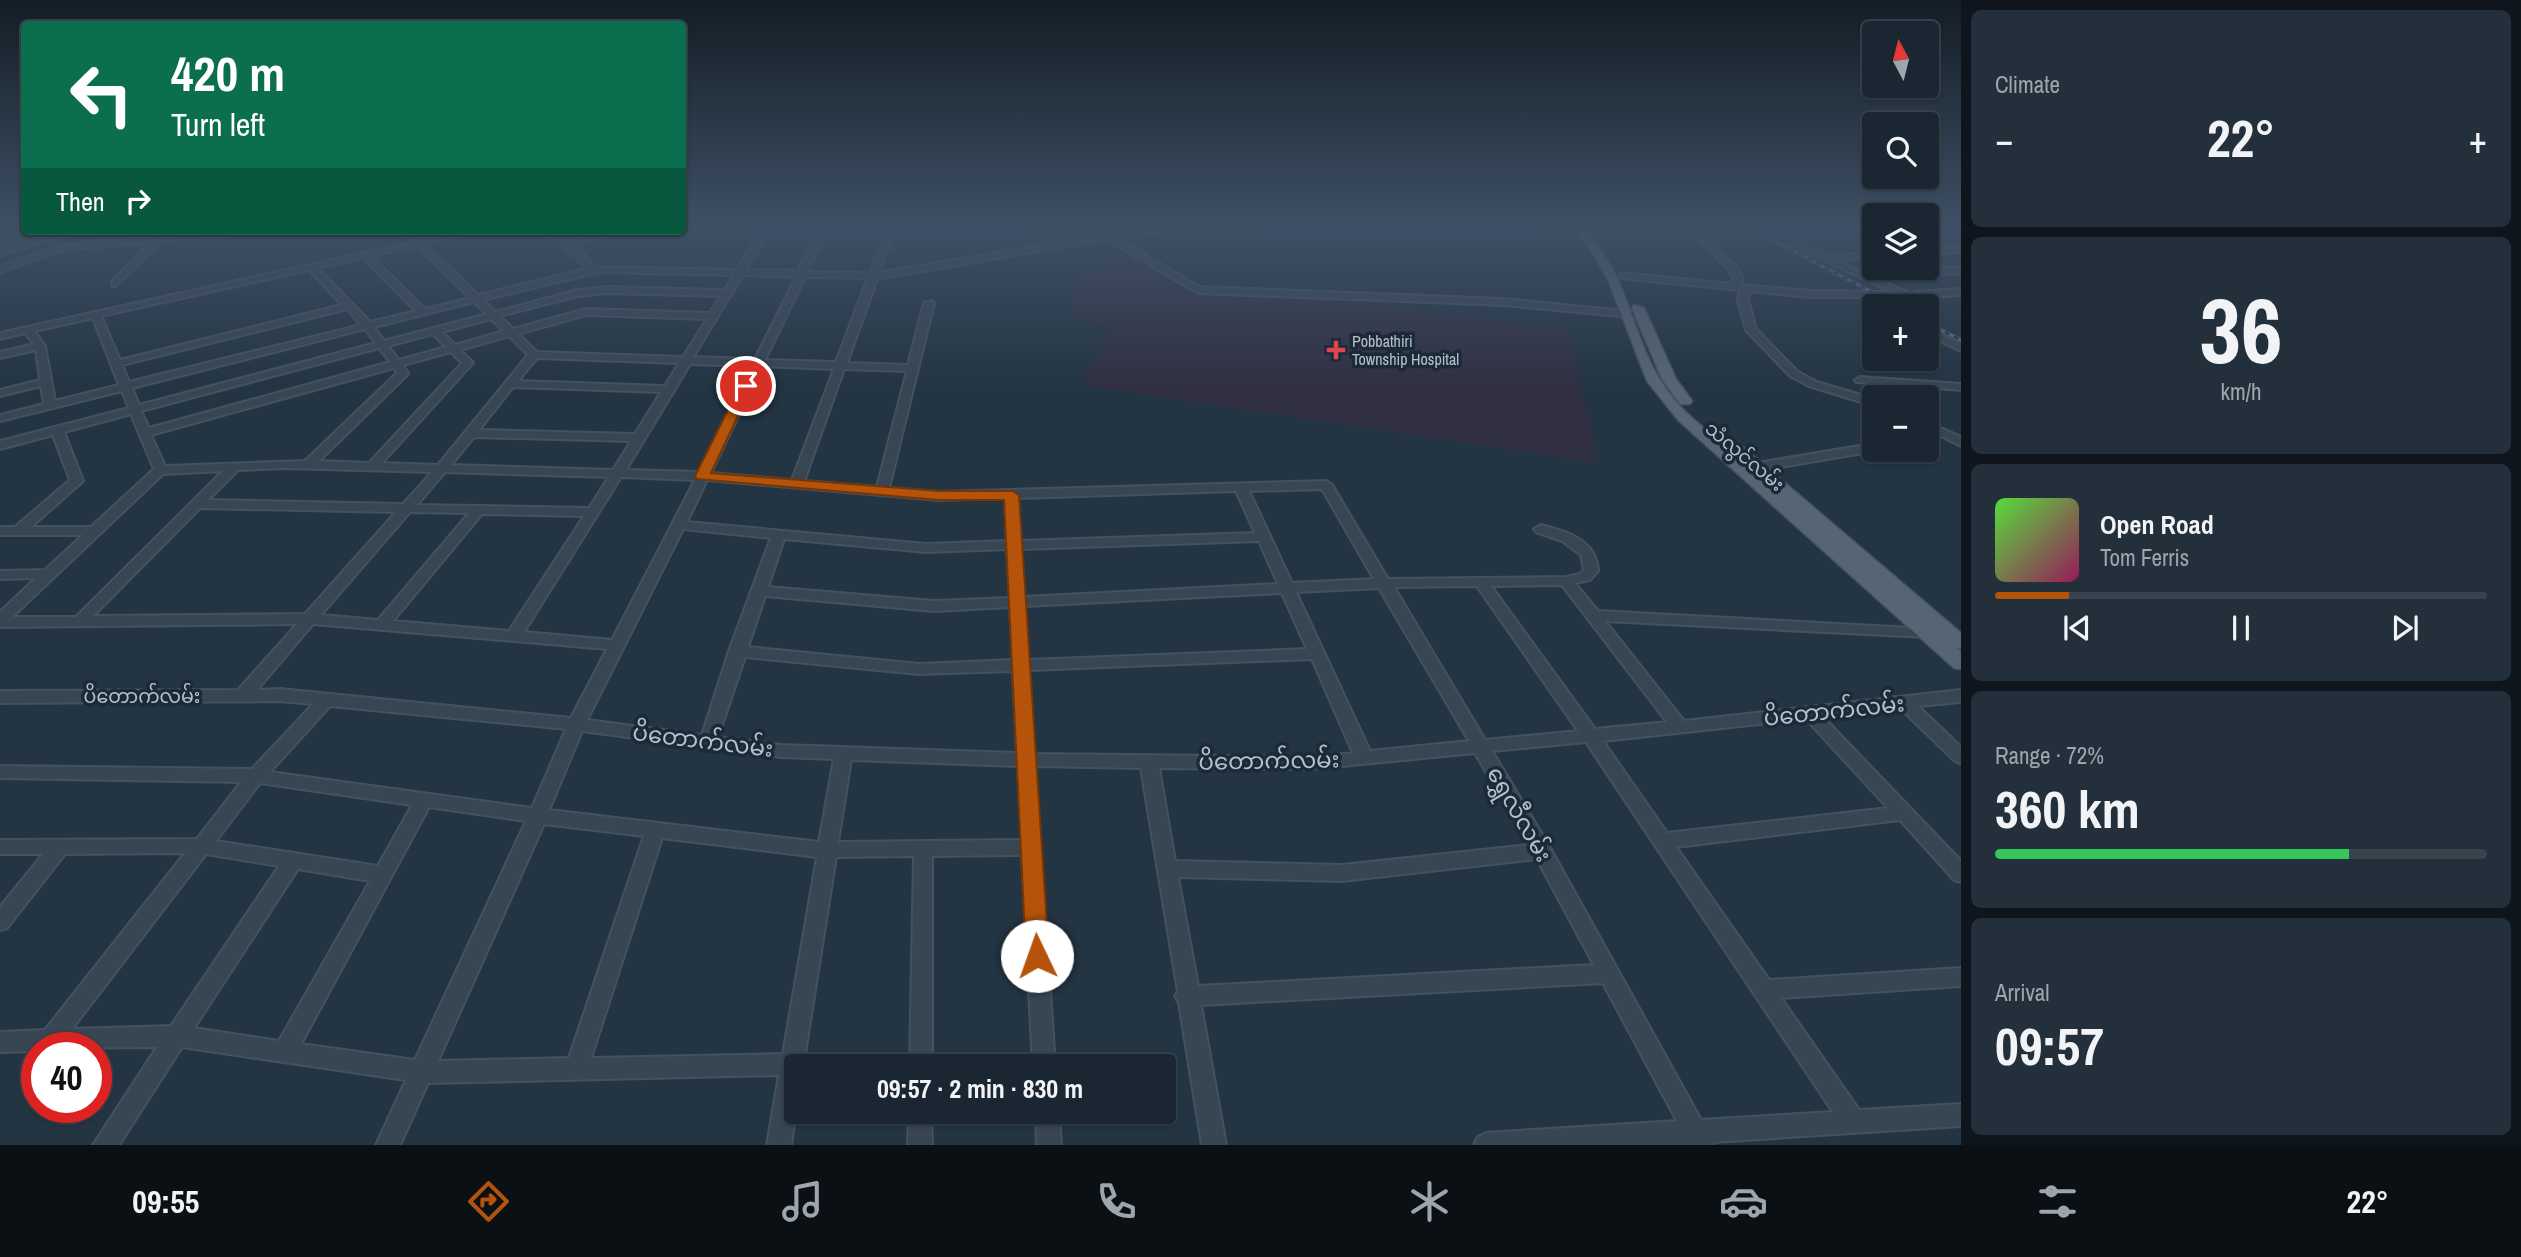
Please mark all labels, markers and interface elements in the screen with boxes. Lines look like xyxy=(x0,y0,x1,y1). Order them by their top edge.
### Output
north arrow xyxy=(1862,21,1939,98)
map controls xyxy=(1862,21,1939,462)
text: 420 m xyxy=(171,40,285,106)
icon: left xyxy=(56,49,147,140)
text: Climate xyxy=(1995,69,2060,100)
text: Turn left xyxy=(171,103,265,146)
text: 22° xyxy=(2207,103,2275,173)
button: search xyxy=(1862,112,1939,189)
text: − xyxy=(1995,114,2013,165)
text: + xyxy=(2469,114,2487,165)
icon: right xyxy=(119,182,157,220)
text: Then xyxy=(56,184,105,219)
button: layers xyxy=(1862,203,1939,280)
text: 36 xyxy=(2200,269,2283,391)
button: + xyxy=(1862,294,1939,371)
place label: Pobbathiri Township Hospital xyxy=(1352,330,1459,370)
marker: Pobbathiri Township Hospital xyxy=(1326,340,1346,360)
pin xyxy=(716,356,776,416)
icon: arrive xyxy=(727,367,765,405)
text: km/h xyxy=(2221,376,2261,407)
button: − xyxy=(1862,385,1939,462)
street label: သံလွင်လမ်း xyxy=(1698,414,1791,499)
text: Open Road xyxy=(2100,507,2214,542)
text: Tom Ferris xyxy=(2100,542,2189,573)
icon: previous xyxy=(2058,609,2096,647)
icon: pause xyxy=(2222,609,2260,647)
icon: next xyxy=(2386,609,2424,647)
street label: ပိတောက်လမ်း xyxy=(84,682,200,709)
street label: ပိတောက်လမ်း xyxy=(1762,687,1906,733)
street label: ပိတောက်လမ်း xyxy=(631,716,775,764)
text: Range · 72% xyxy=(1995,740,2104,771)
street label: ပိတောက်လမ်း xyxy=(1198,743,1340,777)
street label: ရွှေလီလမ်း xyxy=(1477,761,1560,869)
text: 360 km xyxy=(1995,774,2140,844)
position arrow xyxy=(1000,919,1074,993)
text: Arrival xyxy=(1995,977,2050,1008)
text: 09:57 xyxy=(1995,1011,2104,1081)
speed limit sign: 40 xyxy=(21,1032,112,1123)
text: 09:57 · 2 min · 830 m xyxy=(877,1071,1083,1106)
icon: directions xyxy=(464,1177,513,1226)
icon: music xyxy=(778,1177,827,1226)
icon: phone xyxy=(1092,1177,1141,1226)
icon: climate xyxy=(1405,1177,1454,1226)
icon: car xyxy=(1719,1177,1768,1226)
icon: filters xyxy=(2033,1177,2082,1226)
text: 09:55 xyxy=(132,1180,199,1223)
text: 22° xyxy=(2347,1180,2389,1223)

